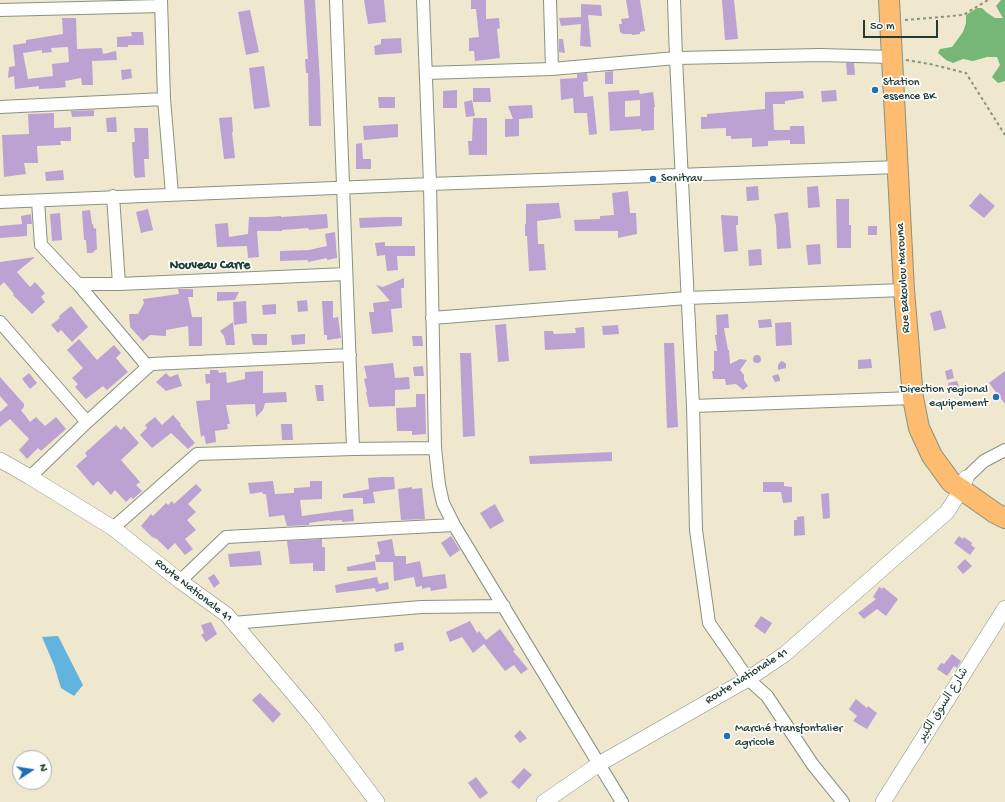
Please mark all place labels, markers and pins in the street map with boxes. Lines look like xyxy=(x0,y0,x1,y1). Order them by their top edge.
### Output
place label: Station essence BK xyxy=(883,76,936,104)
marker: Station essence BK xyxy=(870,85,880,95)
place label: Sonitrav xyxy=(661,172,702,186)
marker: Sonitrav xyxy=(648,174,658,184)
place label: Direction regional equipement xyxy=(900,383,988,411)
marker: Direction regional equipement xyxy=(991,392,1001,402)
place label: Marché transfontalier agricole xyxy=(735,722,843,750)
marker: Marché transfontalier agricole xyxy=(722,731,732,741)

